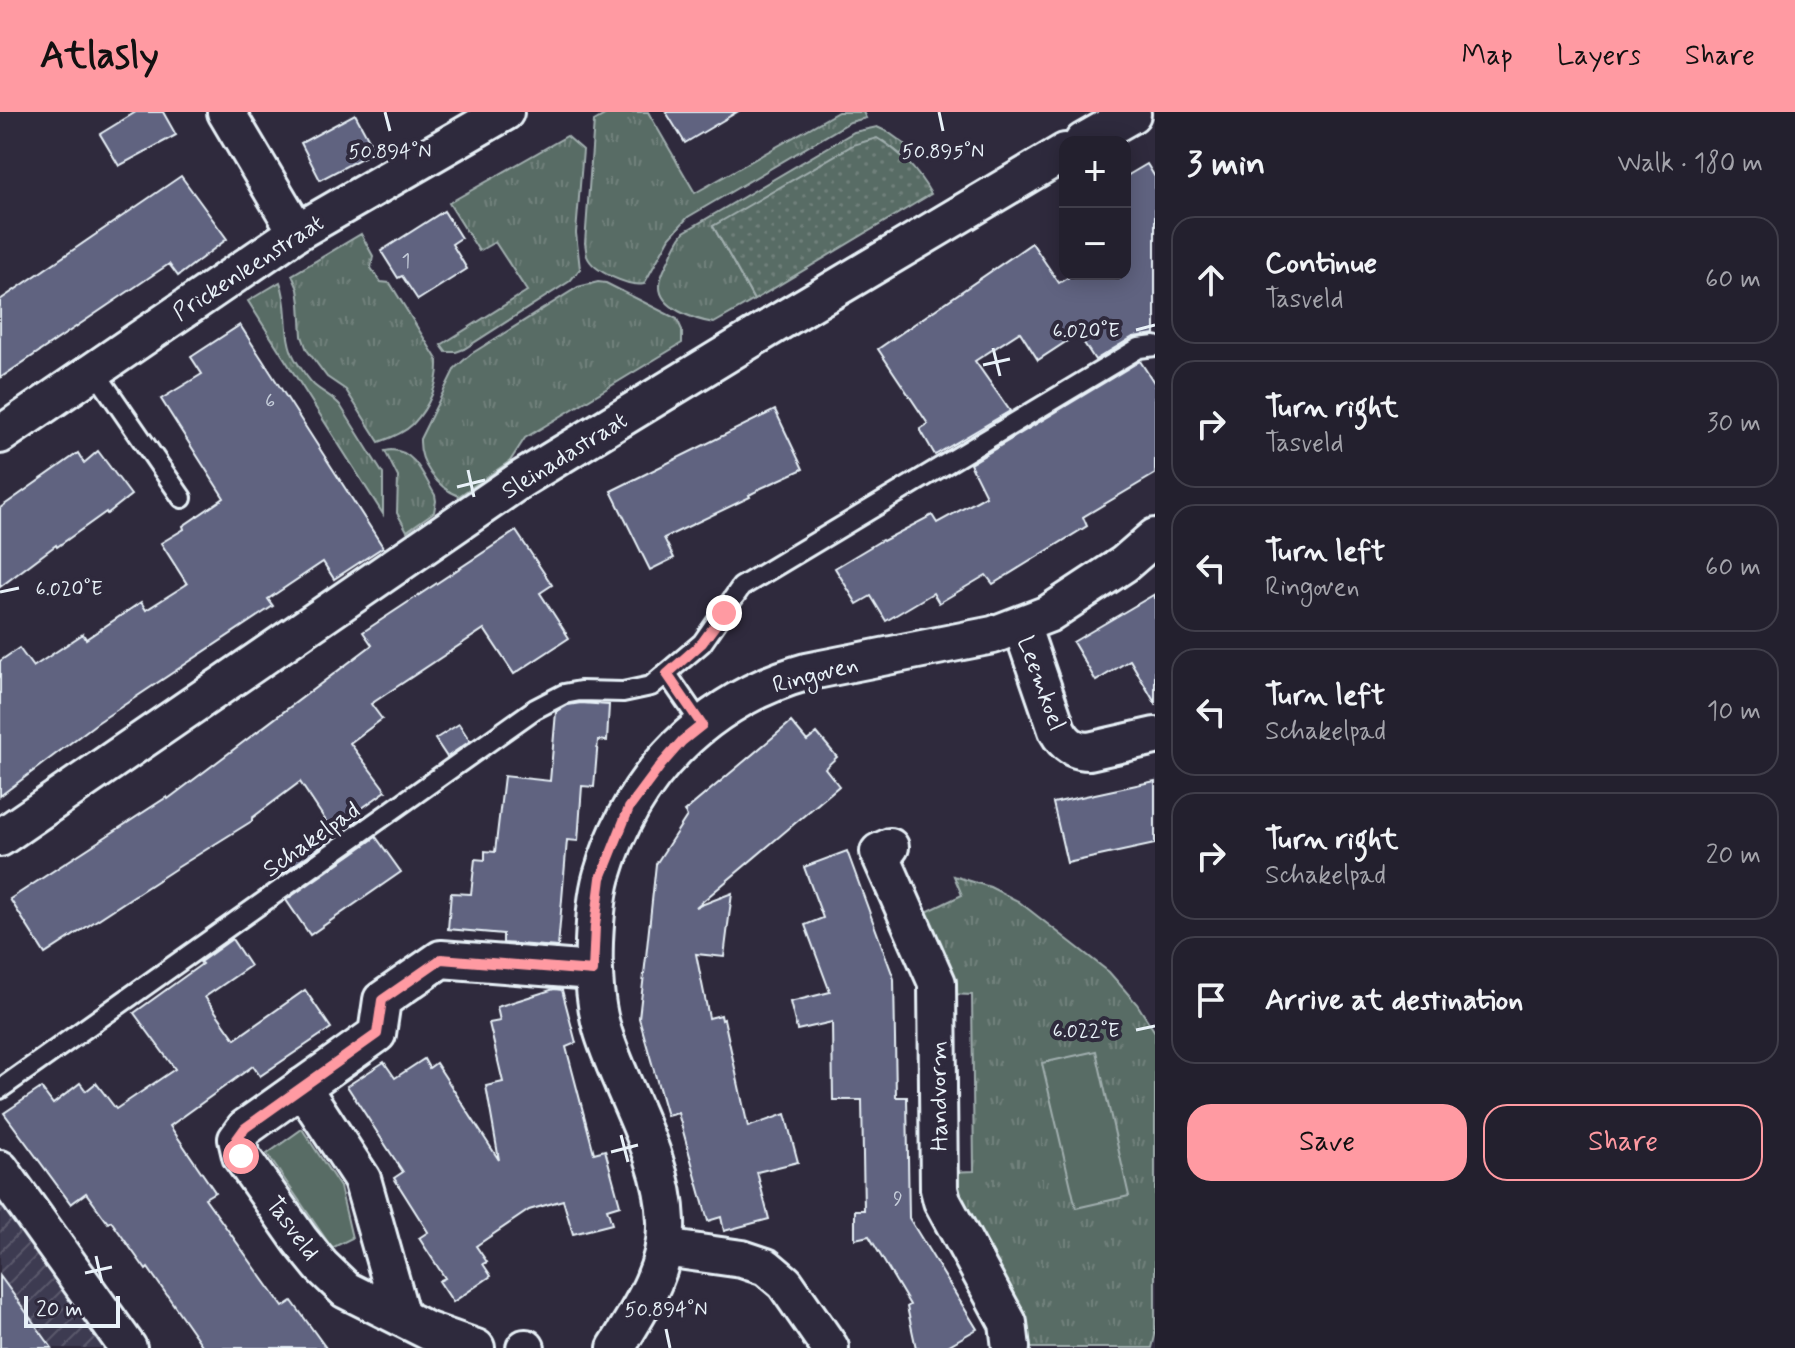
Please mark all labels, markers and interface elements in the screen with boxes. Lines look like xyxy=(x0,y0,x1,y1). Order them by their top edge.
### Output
text: Atlasly xyxy=(40,32,159,81)
text: Map xyxy=(1462,38,1513,75)
text: Layers xyxy=(1557,38,1641,75)
text: Share xyxy=(1685,38,1755,75)
map controls xyxy=(1059,136,1131,280)
button: + xyxy=(1059,136,1131,208)
text: 50.894°N xyxy=(348,139,432,166)
text: 50.895°N xyxy=(902,139,984,166)
text: 3 min xyxy=(1187,142,1265,187)
text: Walk · 180 m xyxy=(1618,147,1763,181)
street label: Prickenleenstraat xyxy=(167,208,330,329)
button: − xyxy=(1059,208,1131,280)
text: Continue xyxy=(1265,244,1377,283)
house number: 1 xyxy=(402,248,410,275)
icon: ahead xyxy=(1189,258,1233,302)
text: 60 m xyxy=(1705,263,1761,297)
text: Tasveld xyxy=(1265,283,1344,317)
text: 6.020°E xyxy=(1052,318,1120,345)
house number: 6 xyxy=(265,388,275,415)
text: Turn right xyxy=(1265,388,1398,427)
icon: right xyxy=(1189,402,1233,446)
street label: Sleinadastraat xyxy=(496,405,634,507)
text: 30 m xyxy=(1707,407,1761,441)
text: Tasveld xyxy=(1265,427,1344,461)
text: Turn left xyxy=(1265,532,1385,571)
icon: left xyxy=(1189,546,1233,590)
text: 60 m xyxy=(1705,551,1761,585)
text: Ringoven xyxy=(1265,571,1360,605)
text: 6.020°E xyxy=(35,576,103,603)
route end xyxy=(706,595,742,631)
street label: Leemkoel xyxy=(1009,632,1072,735)
street label: Ringoven xyxy=(769,649,862,704)
text: Turn left xyxy=(1265,676,1385,715)
icon: left xyxy=(1189,690,1233,734)
text: 10 m xyxy=(1707,695,1761,729)
text: Schakelpad xyxy=(1265,715,1386,749)
street label: Schakelpad xyxy=(257,795,367,885)
text: Turn right xyxy=(1265,820,1398,859)
icon: right xyxy=(1189,834,1233,878)
text: 20 m xyxy=(1706,839,1761,873)
text: Schakelpad xyxy=(1265,859,1386,893)
icon: arrive xyxy=(1189,978,1233,1022)
text: Arrive at destination xyxy=(1265,981,1523,1020)
text: 6.022°E xyxy=(1052,1018,1120,1045)
street label: Handvorm xyxy=(923,1040,956,1152)
button: Save xyxy=(1187,1104,1467,1181)
button: Share xyxy=(1483,1104,1763,1181)
route start xyxy=(223,1138,259,1174)
house number: 9 xyxy=(893,1186,903,1213)
street label: Tasveld xyxy=(258,1190,326,1267)
scale bar xyxy=(24,1292,120,1328)
text: 20 m xyxy=(36,1296,83,1324)
text: 50.894°N xyxy=(624,1297,708,1324)

